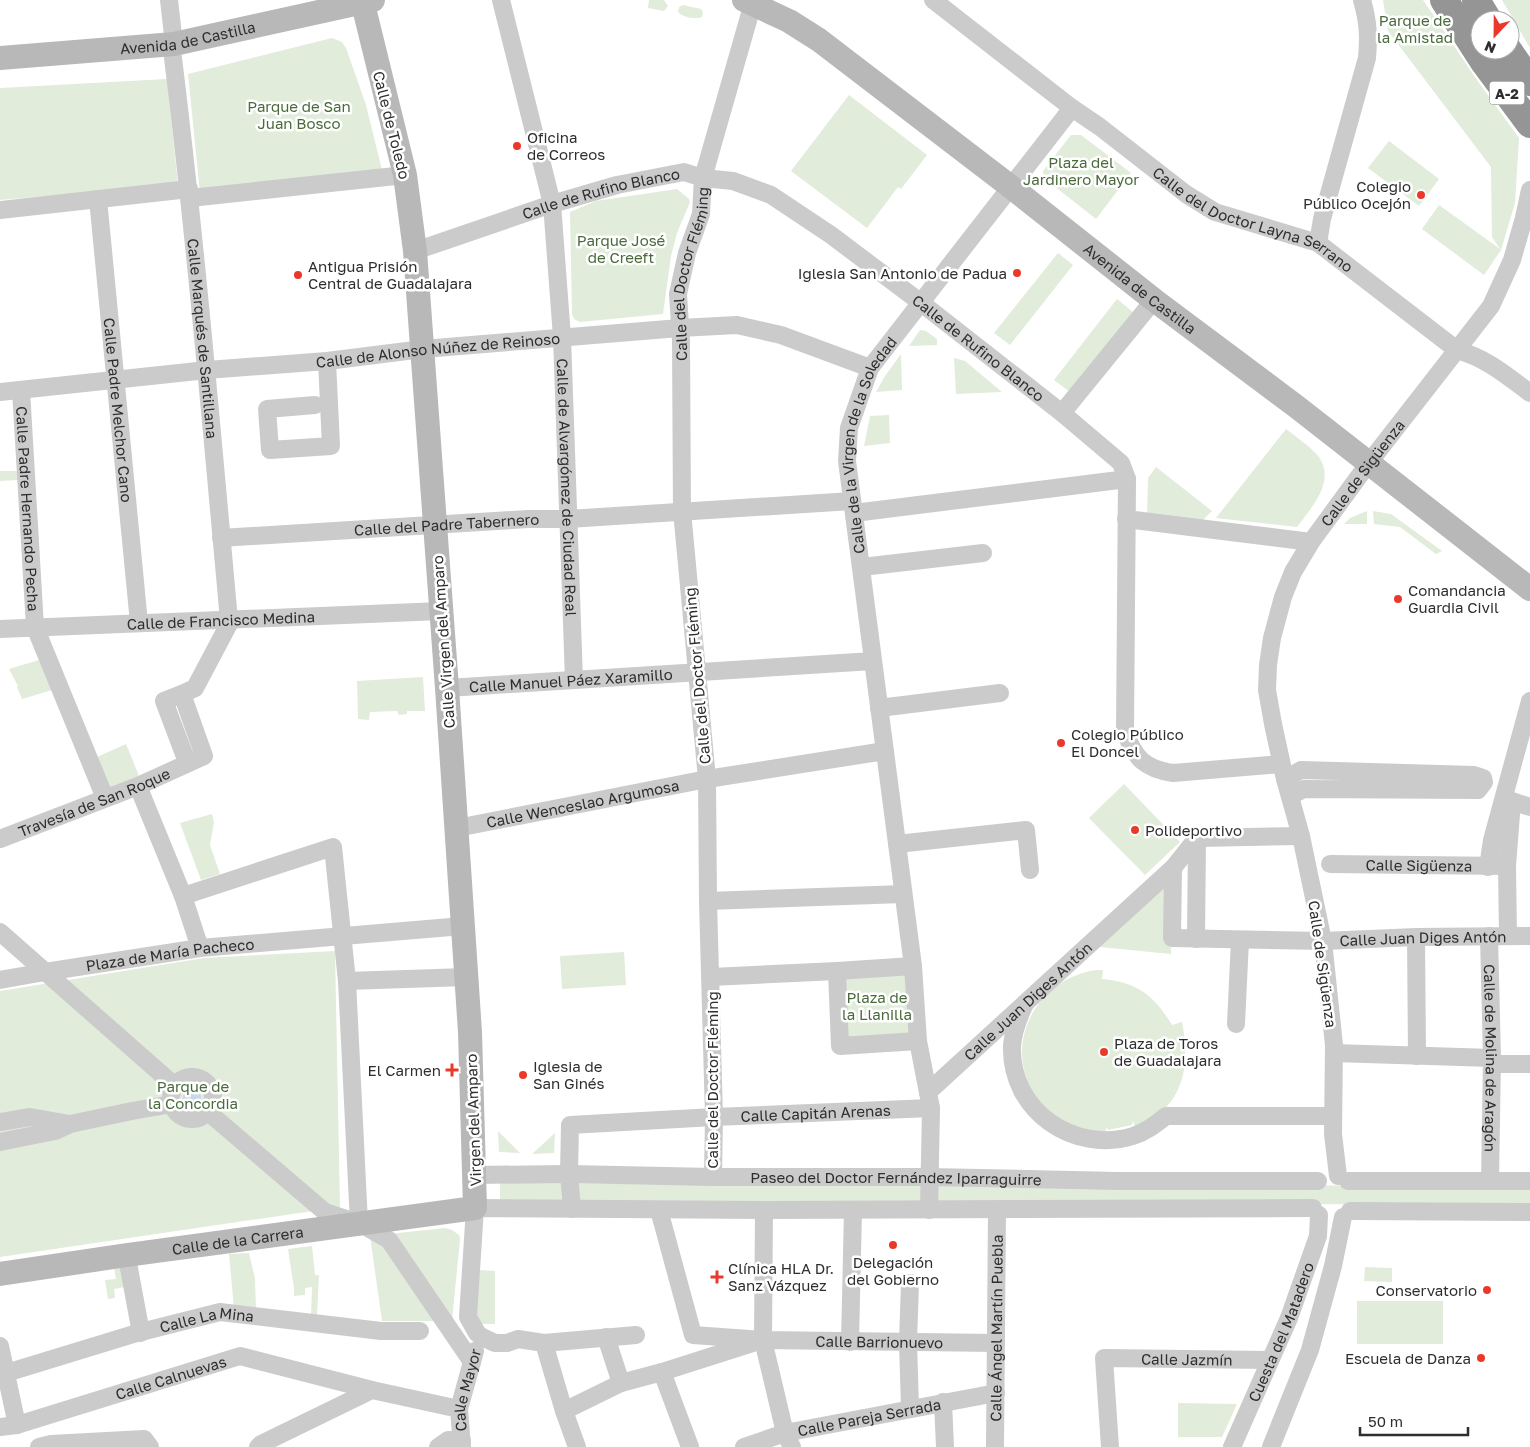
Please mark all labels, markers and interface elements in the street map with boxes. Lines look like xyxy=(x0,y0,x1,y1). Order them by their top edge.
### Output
north arrow xyxy=(1470,10,1520,60)
park label: Parque de la Amistad xyxy=(1377,11,1453,46)
street label: Avenida de Castilla xyxy=(119,17,257,57)
text: N xyxy=(1482,38,1498,57)
street label: Calle de Toledo xyxy=(370,69,414,181)
road number: A-2 xyxy=(1490,82,1524,105)
park label: Parque de San Juan Bosco xyxy=(247,97,351,132)
place label: Oficina de Correos xyxy=(527,128,605,163)
marker: Oficina de Correos xyxy=(511,140,523,152)
park label: Plaza del Jardinero Mayor xyxy=(1023,153,1139,188)
street label: Calle del Doctor Layna Serrano xyxy=(1149,163,1357,276)
street label: Calle de Rufino Blanco xyxy=(520,164,681,223)
place label: Colegio Público Ocejón xyxy=(1303,177,1411,212)
street label: Calle del Doctor Fléming xyxy=(669,187,711,361)
marker: Colegio Público Ocejón xyxy=(1415,189,1427,201)
park label: Parque José de Creeft xyxy=(577,231,666,266)
street label: Calle Marqués de Santillana xyxy=(184,237,222,439)
street label: Avenida de Castilla xyxy=(1080,239,1200,337)
place label: Antigua Prisión Central de Guadalajara xyxy=(308,257,472,292)
place label: Iglesia San Antonio de Padua xyxy=(798,264,1007,282)
marker: Iglesia San Antonio de Padua xyxy=(1011,267,1023,279)
marker: Antigua Prisión Central de Guadalajara xyxy=(292,269,304,281)
street label: Calle de Rufino Blanco xyxy=(909,290,1048,405)
street label: Calle Padre Melchor Cano xyxy=(101,317,136,503)
street label: Calle de Alonso Núñez de Reinoso xyxy=(315,329,561,371)
street label: Calle de la Virgen de la Soledad xyxy=(838,333,900,555)
street label: Calle de Alvargómez de Ciudad Real xyxy=(554,358,581,617)
street label: Calle Padre Hernando Pecha xyxy=(13,406,43,612)
street label: Calle de Sigüenza xyxy=(1317,416,1408,530)
street label: Calle del Padre Tabernero xyxy=(353,510,539,539)
street label: Calle Virgen del Amparo xyxy=(428,555,458,729)
place label: Comandancia Guardia Civil xyxy=(1408,581,1506,616)
street label: Calle del Doctor Fléming xyxy=(680,587,714,765)
marker: Comandancia Guardia Civil xyxy=(1392,593,1404,605)
street label: Calle de Francisco Medina xyxy=(126,607,315,633)
street label: Calle Manuel Páez Xaramillo xyxy=(468,665,673,696)
place label: Colegio Público El Doncel xyxy=(1071,725,1184,760)
marker: Colegio Público El Doncel xyxy=(1055,737,1067,749)
street label: Travesía de San Roque xyxy=(16,764,173,840)
street label: Calle Wenceslao Argumosa xyxy=(485,776,681,831)
place label: Polideportivo xyxy=(1145,821,1242,839)
marker: Polideportivo xyxy=(1129,824,1141,836)
street label: Calle Sigüenza xyxy=(1366,855,1472,875)
street label: Calle de Sigüenza xyxy=(1305,899,1341,1029)
street label: Calle Juan Diges Antón xyxy=(1339,927,1507,949)
street label: Plaza de María Pacheco xyxy=(85,935,255,975)
street label: Calle Juan Diges Antón xyxy=(960,938,1095,1064)
street label: Calle de Molina de Aragón xyxy=(1481,964,1501,1152)
park label: Plaza de la Llanilla xyxy=(842,988,912,1023)
street label: Calle del Doctor Fléming xyxy=(703,991,721,1169)
place label: Plaza de Toros de Guadalajara xyxy=(1114,1034,1221,1069)
marker: Plaza de Toros de Guadalajara xyxy=(1098,1046,1110,1058)
street label: Virgen del Amparo xyxy=(462,1053,484,1187)
place label: Iglesia de San Ginés xyxy=(533,1057,605,1092)
place label: El Carmen xyxy=(368,1061,441,1079)
marker: El Carmen xyxy=(445,1063,459,1077)
marker: Iglesia de San Ginés xyxy=(517,1069,529,1081)
park label: Parque de la Concordia xyxy=(148,1077,238,1112)
street label: Calle Capitán Arenas xyxy=(740,1101,891,1125)
street label: Paseo del Doctor Fernández Iparraguirre xyxy=(750,1168,1042,1188)
street label: Calle de la Carrera xyxy=(171,1222,304,1258)
street label: Calle Ángel Martín Puebla xyxy=(986,1234,1006,1422)
marker: Delegación del Gobierno xyxy=(887,1239,899,1251)
place label: Delegación del Gobierno xyxy=(847,1253,939,1288)
place label: Clínica HLA Dr. Sanz Vázquez xyxy=(728,1259,834,1294)
street label: Cuesta del Matadero xyxy=(1244,1260,1317,1404)
marker: Clínica HLA Dr. Sanz Vázquez xyxy=(710,1270,724,1284)
place label: Conservatorio xyxy=(1375,1281,1477,1299)
marker: Conservatorio xyxy=(1481,1284,1493,1296)
street label: Calle La Mina xyxy=(158,1303,255,1336)
street label: Calle Barrionuevo xyxy=(815,1332,943,1351)
street label: Calle Mayor xyxy=(450,1346,484,1432)
street label: Calle Jazmín xyxy=(1141,1349,1233,1369)
place label: Escuela de Danza xyxy=(1345,1349,1471,1367)
street label: Calle Calnuevas xyxy=(113,1352,228,1403)
marker: Escuela de Danza xyxy=(1475,1352,1487,1364)
street label: Calle Pareja Serrada xyxy=(796,1395,942,1439)
scale bar xyxy=(1360,1404,1468,1436)
text: 50 m xyxy=(1368,1412,1403,1430)

